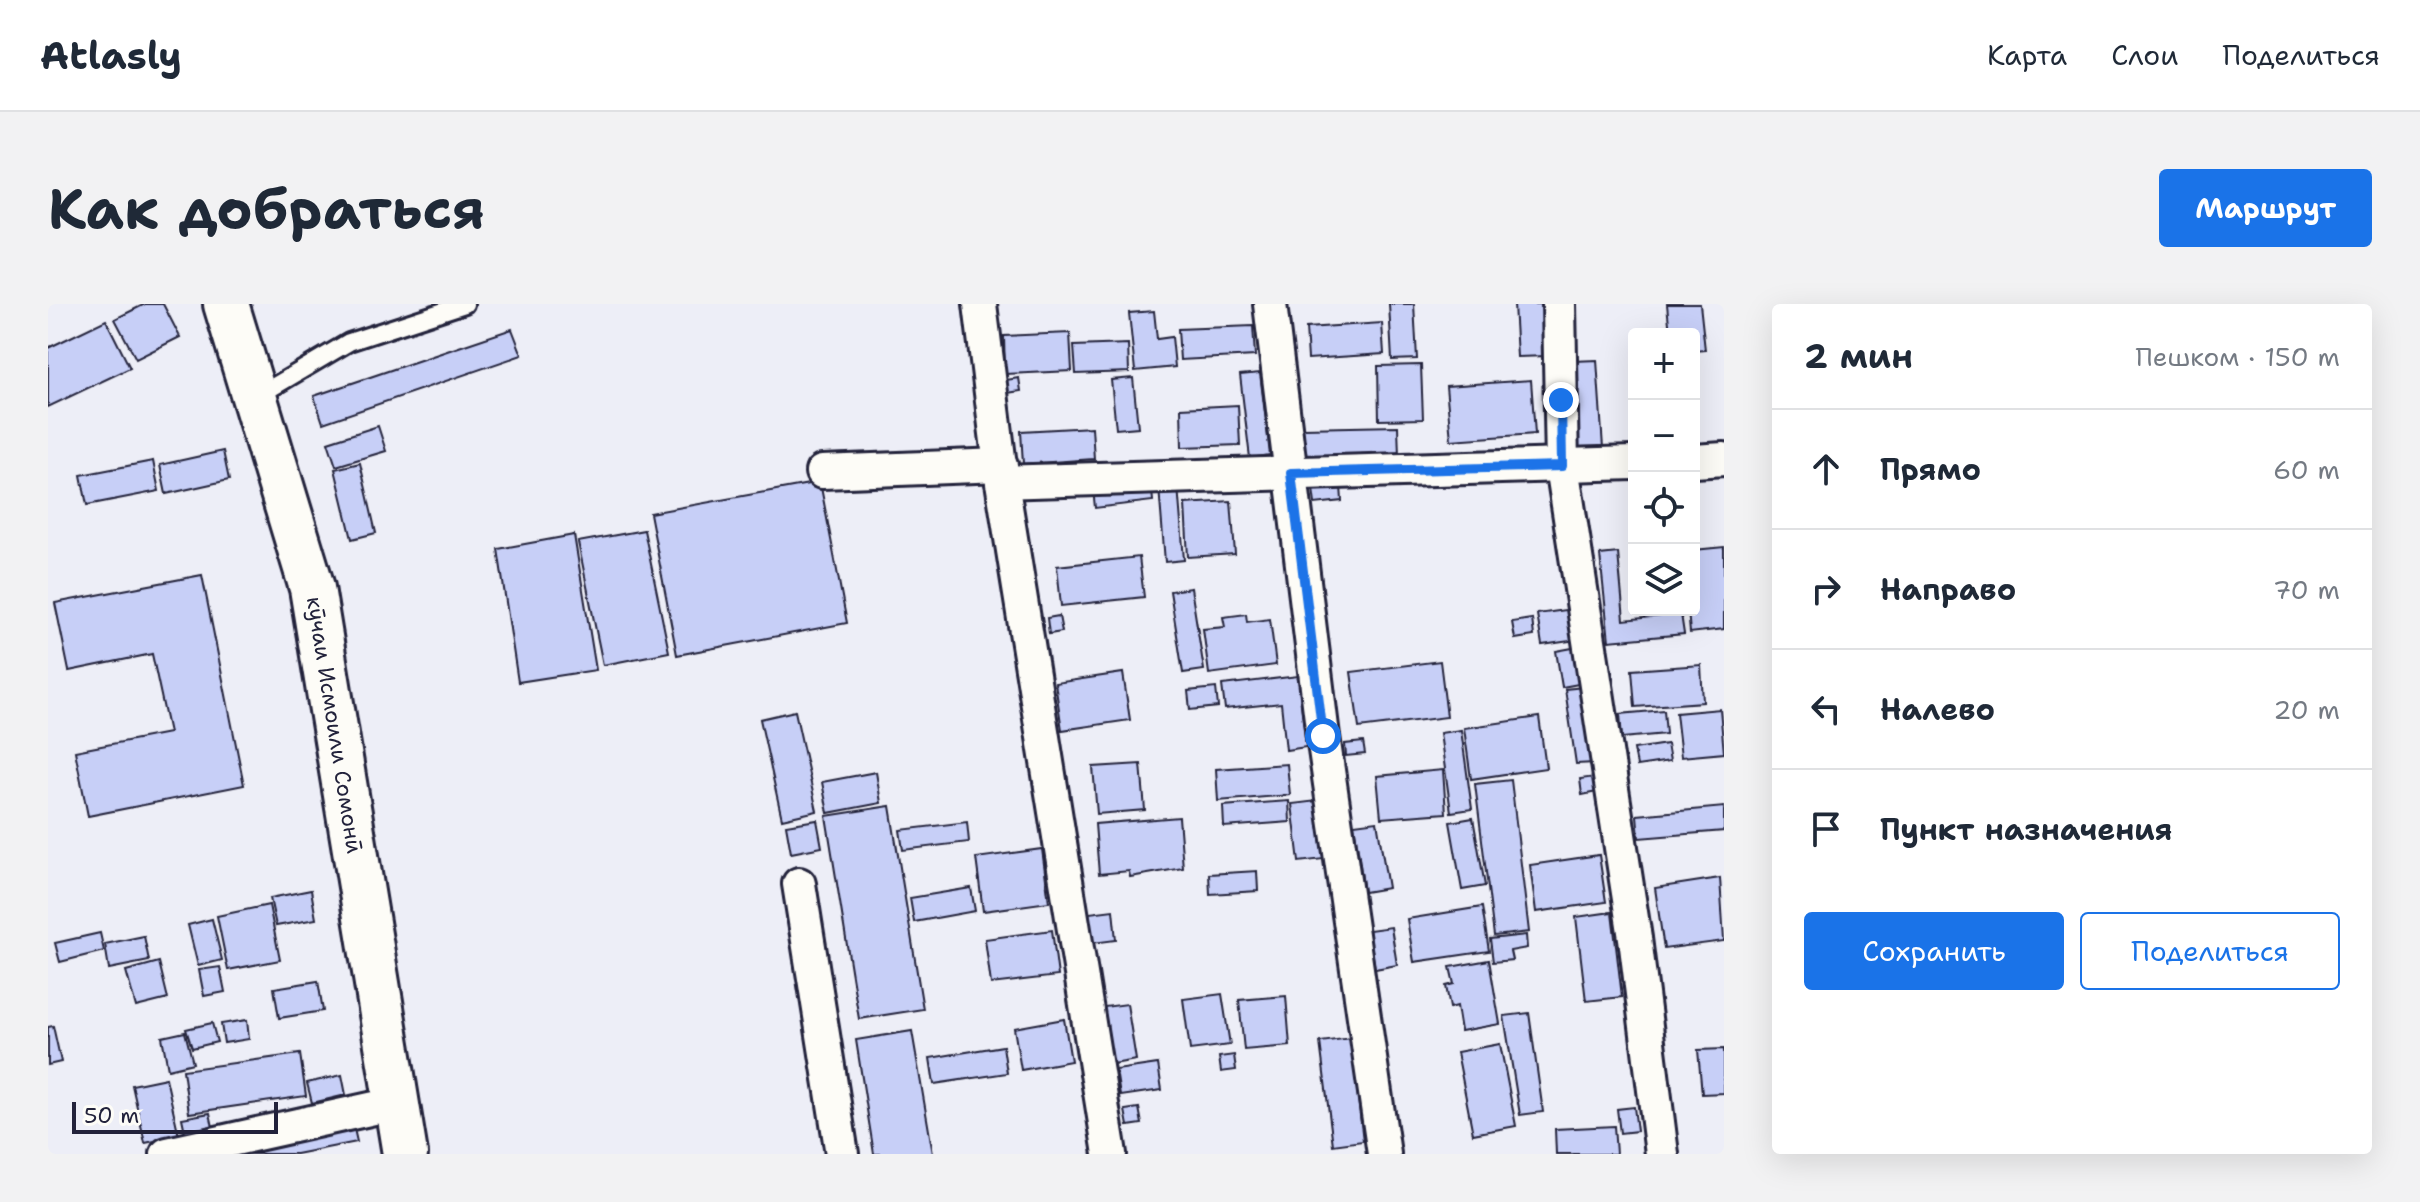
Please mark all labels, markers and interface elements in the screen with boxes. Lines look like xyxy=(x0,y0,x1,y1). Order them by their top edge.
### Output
text: Atlasly xyxy=(40,30,182,81)
text: Карта xyxy=(1987,36,2067,74)
text: Слои xyxy=(2111,36,2178,74)
text: Поделиться xyxy=(2222,36,2380,74)
button: Маршрут xyxy=(2159,169,2372,247)
text: Как добраться xyxy=(48,171,485,246)
map controls xyxy=(1628,328,1700,616)
button: + xyxy=(1628,328,1700,400)
text: 2 мин xyxy=(1804,333,1913,379)
text: Пешком · 150 m xyxy=(2136,339,2340,374)
route end xyxy=(1543,382,1579,418)
button: − xyxy=(1628,400,1700,472)
icon: ahead xyxy=(1804,447,1848,491)
text: Прямо xyxy=(1880,449,1981,490)
text: 60 m xyxy=(2273,452,2340,487)
button: locate xyxy=(1628,472,1700,544)
button: layers xyxy=(1628,544,1700,616)
icon: right xyxy=(1804,567,1848,611)
text: Направо xyxy=(1880,569,2016,610)
text: 70 m xyxy=(2273,572,2340,607)
street label: кӯчаи Исмоили Сомонӣ xyxy=(300,595,369,856)
icon: left xyxy=(1804,687,1848,731)
text: Налево xyxy=(1880,689,1995,730)
text: 20 m xyxy=(2273,692,2340,727)
route start xyxy=(1305,718,1341,754)
icon: arrive xyxy=(1804,807,1848,851)
text: Пункт назначения xyxy=(1880,809,2172,850)
button: Сохранить xyxy=(1804,912,2064,990)
button: Поделиться xyxy=(2080,912,2340,990)
scale bar xyxy=(72,1098,278,1134)
text: 50 m xyxy=(84,1101,139,1130)

